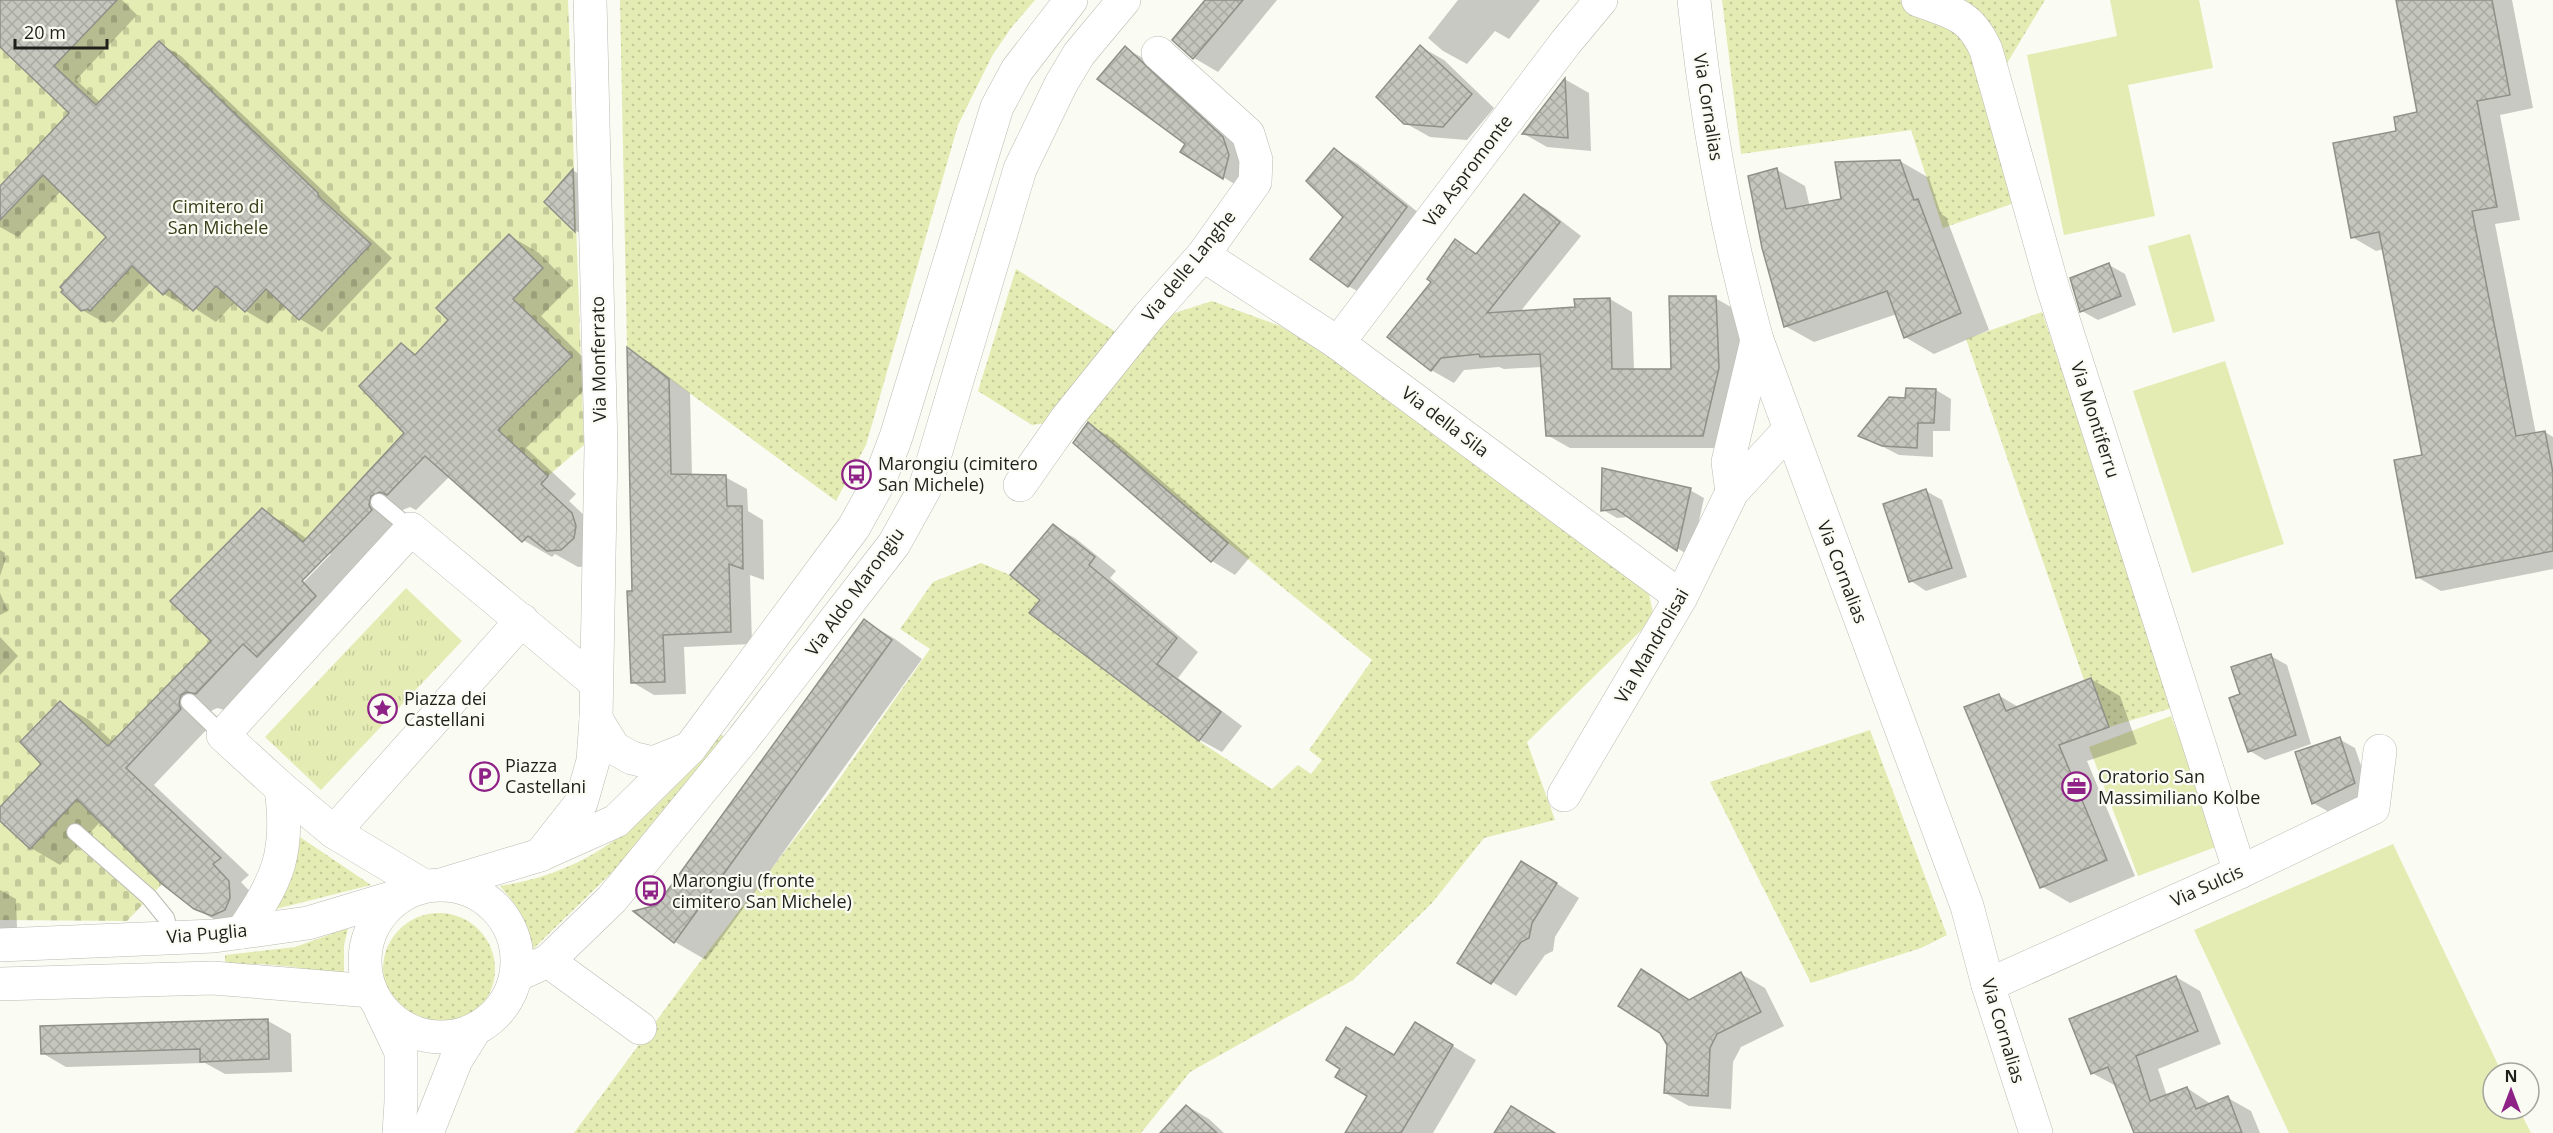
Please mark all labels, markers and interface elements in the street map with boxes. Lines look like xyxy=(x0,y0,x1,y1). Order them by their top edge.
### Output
scale bar xyxy=(15,12,106,50)
text: 20 m xyxy=(24,20,66,44)
street label: Via Cornalias xyxy=(1689,52,1729,162)
street label: Via Aspromonte xyxy=(1417,110,1517,231)
park label: Cimitero di San Michele xyxy=(168,194,268,239)
street label: Via delle Langhe xyxy=(1136,205,1240,326)
street label: Via Monferrato xyxy=(585,296,611,422)
street label: Via Montiferru xyxy=(2066,358,2126,481)
street label: Via della Sila xyxy=(1397,380,1494,462)
place label: Marongiu (cimitero San Michele) xyxy=(878,451,1038,496)
bus stop icon: Marongiu (cimitero San Michele) xyxy=(841,458,873,490)
street label: Via Cornalias xyxy=(1812,517,1874,626)
street label: Via Aldo Marongiu xyxy=(799,522,909,660)
street label: Via Mandrolisai xyxy=(1609,584,1694,707)
place label: Piazza dei Castellani xyxy=(404,686,487,731)
place icon: Piazza dei Castellani xyxy=(367,693,399,725)
place label: Piazza Castellani xyxy=(505,753,586,798)
parking icon: Piazza Castellani xyxy=(468,760,500,792)
place label: Oratorio San Massimiliano Kolbe xyxy=(2098,764,2260,809)
office icon: Oratorio San Massimiliano Kolbe xyxy=(2061,771,2093,803)
street label: Via Sulcis xyxy=(2166,858,2247,912)
place label: Marongiu (fronte cimitero San Michele) xyxy=(672,868,852,913)
bus stop icon: Marongiu (fronte cimitero San Michele) xyxy=(635,875,667,907)
street label: Via Puglia xyxy=(166,918,248,948)
street label: Via Cornalias xyxy=(1977,975,2031,1086)
north arrow xyxy=(2481,1061,2541,1121)
text: N xyxy=(2504,1065,2518,1087)

